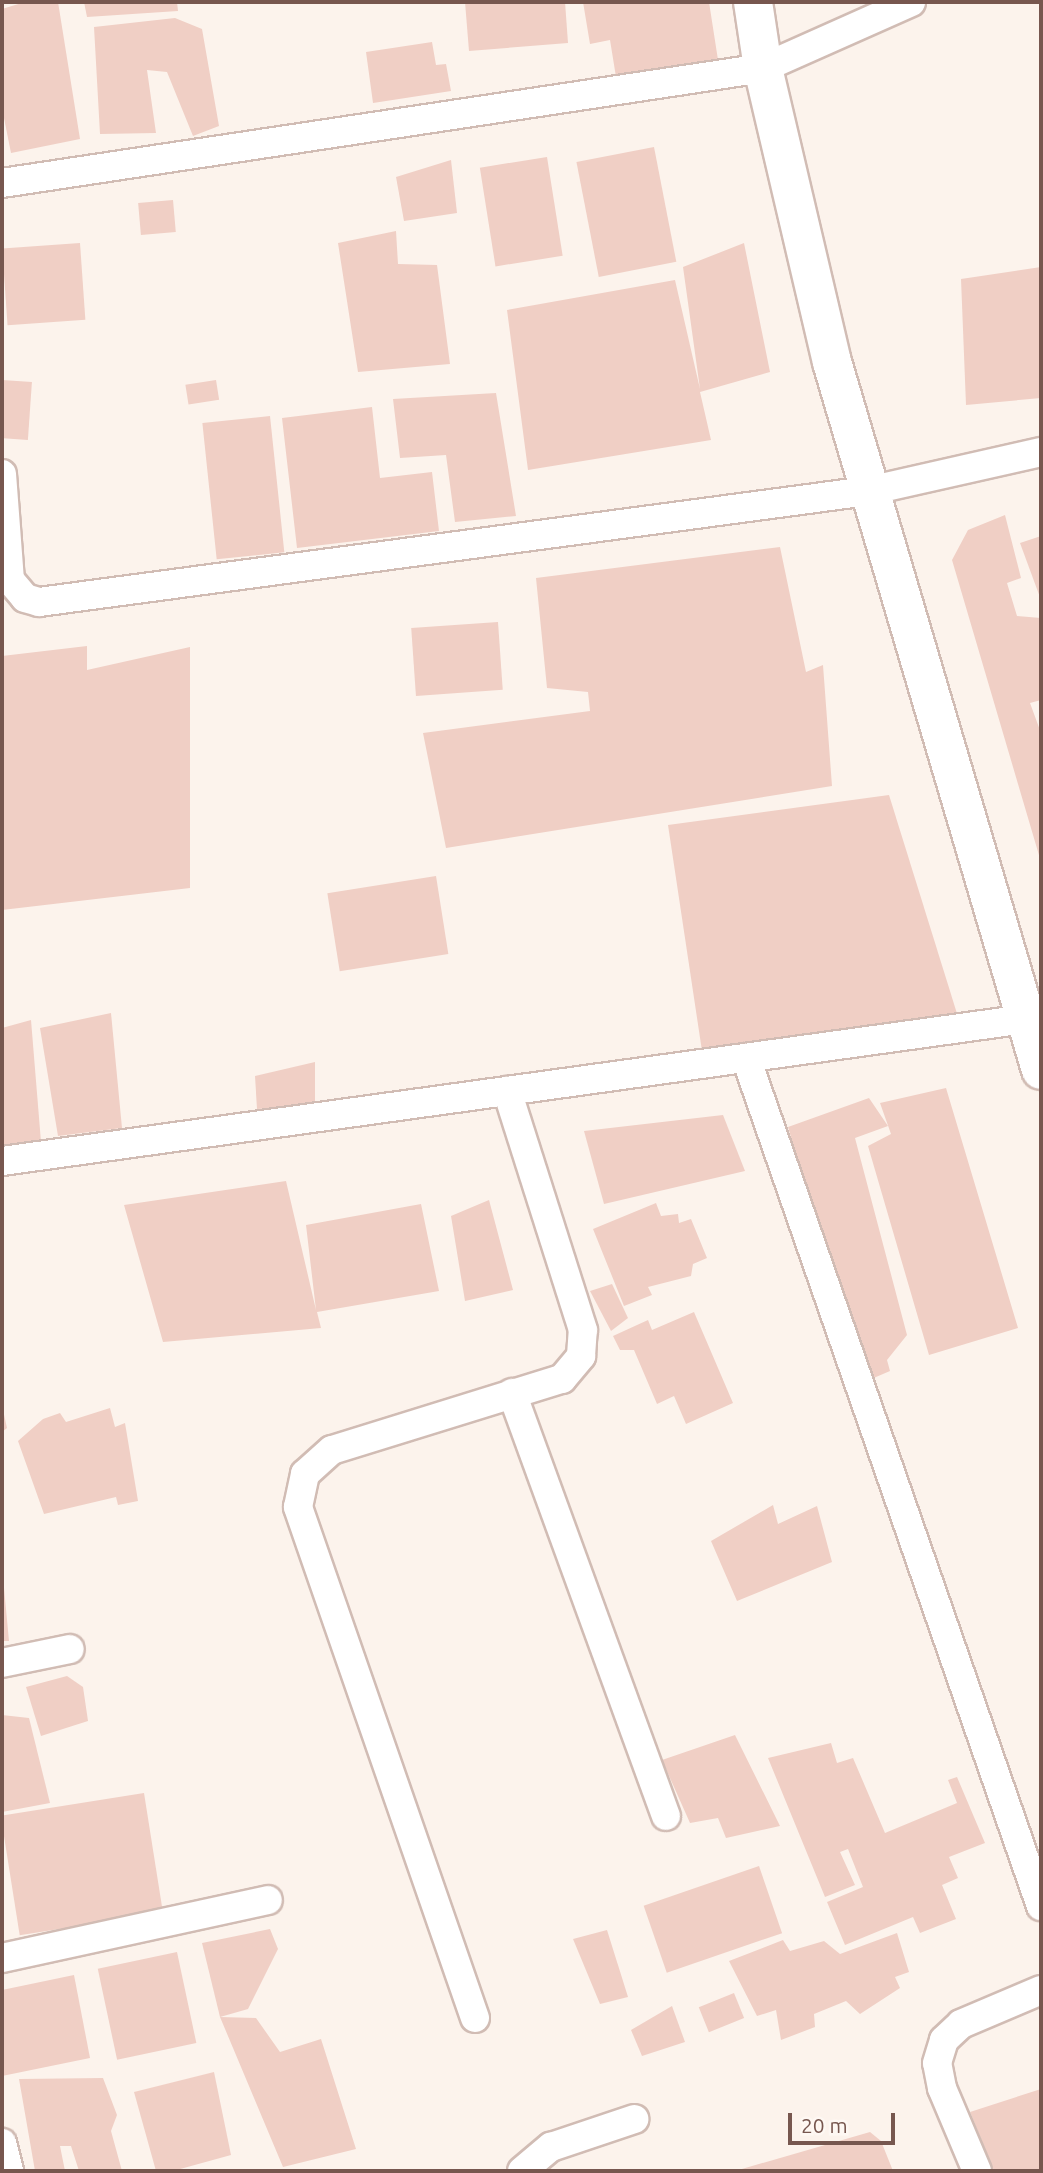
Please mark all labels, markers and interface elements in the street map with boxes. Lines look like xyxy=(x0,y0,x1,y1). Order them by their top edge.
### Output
scale bar xyxy=(791,2100,898,2144)
text: 20 m xyxy=(801,2113,848,2137)

